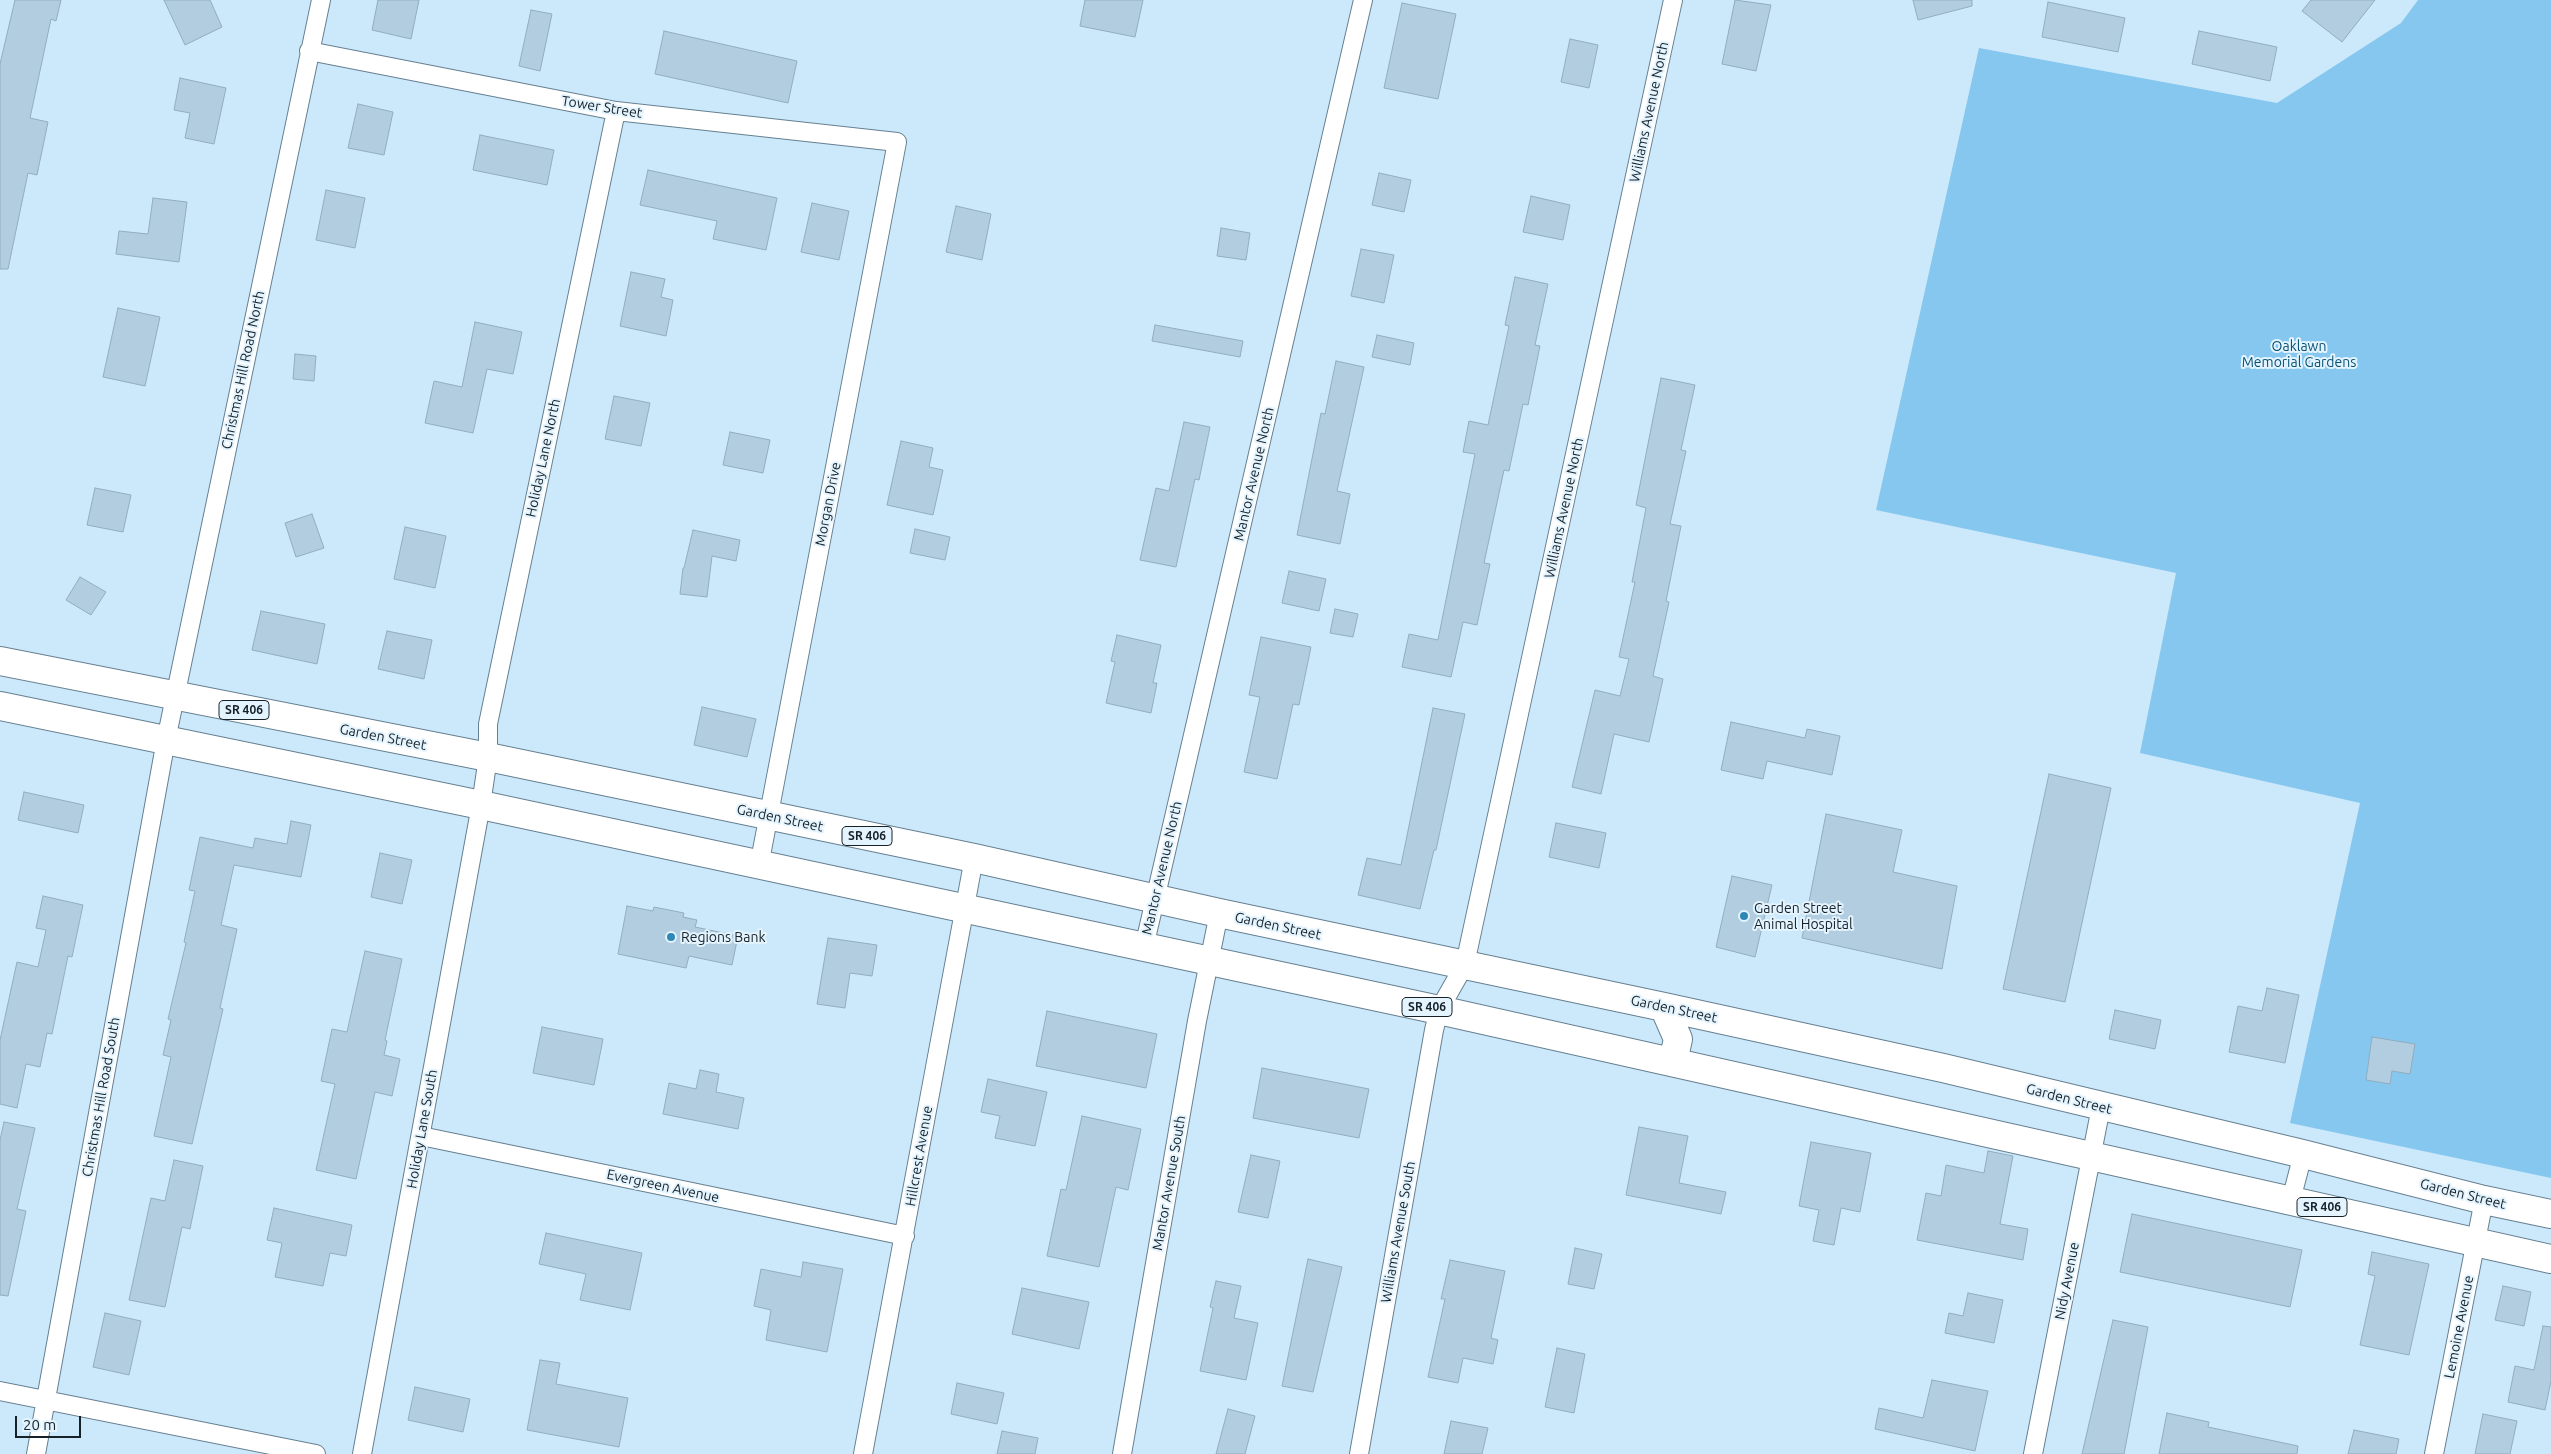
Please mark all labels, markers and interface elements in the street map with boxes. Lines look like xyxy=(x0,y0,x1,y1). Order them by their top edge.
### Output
street label: Williams Avenue North xyxy=(1626,40,1672,184)
street label: Tower Street xyxy=(560,92,644,122)
street label: Christmas Hill Road North xyxy=(218,289,268,451)
park label: Oaklawn Memorial Gardens xyxy=(2242,338,2356,371)
street label: Holiday Lane North xyxy=(522,397,564,519)
street label: Mantor Avenue North xyxy=(1230,405,1278,543)
street label: Williams Avenue North xyxy=(1541,436,1587,580)
street label: Morgan Drive xyxy=(812,461,844,547)
road number: SR 406 xyxy=(219,700,269,720)
street label: Garden Street xyxy=(338,720,428,754)
street label: Mantor Avenue North xyxy=(1138,799,1186,937)
street label: Garden Street xyxy=(735,801,825,835)
road number: SR 406 xyxy=(842,826,892,846)
place label: Garden Street Animal Hospital xyxy=(1754,900,1853,932)
street label: Garden Street xyxy=(1233,909,1323,943)
marker: Garden Street Animal Hospital xyxy=(1738,910,1750,922)
place label: Regions Bank xyxy=(681,929,765,945)
marker: Regions Bank xyxy=(665,931,677,943)
street label: Garden Street xyxy=(1629,992,1719,1026)
road number: SR 406 xyxy=(1402,998,1452,1016)
street label: Christmas Hill Road South xyxy=(79,1016,123,1178)
street label: Holiday Lane South xyxy=(403,1068,441,1190)
street label: Garden Street xyxy=(2024,1080,2114,1118)
street label: Hillcrest Avenue xyxy=(902,1104,936,1208)
street label: Mantor Avenue South xyxy=(1149,1114,1189,1252)
street label: Williams Avenue South xyxy=(1377,1160,1419,1304)
street label: Evergreen Avenue xyxy=(605,1166,721,1206)
street label: Garden Street xyxy=(2418,1175,2508,1213)
road number: SR 406 xyxy=(2297,1198,2347,1216)
street label: Nidy Avenue xyxy=(2051,1241,2083,1321)
street label: Lemoine Avenue xyxy=(2441,1274,2477,1380)
scale bar xyxy=(18,1406,84,1438)
text: 20 m xyxy=(23,1416,56,1433)

